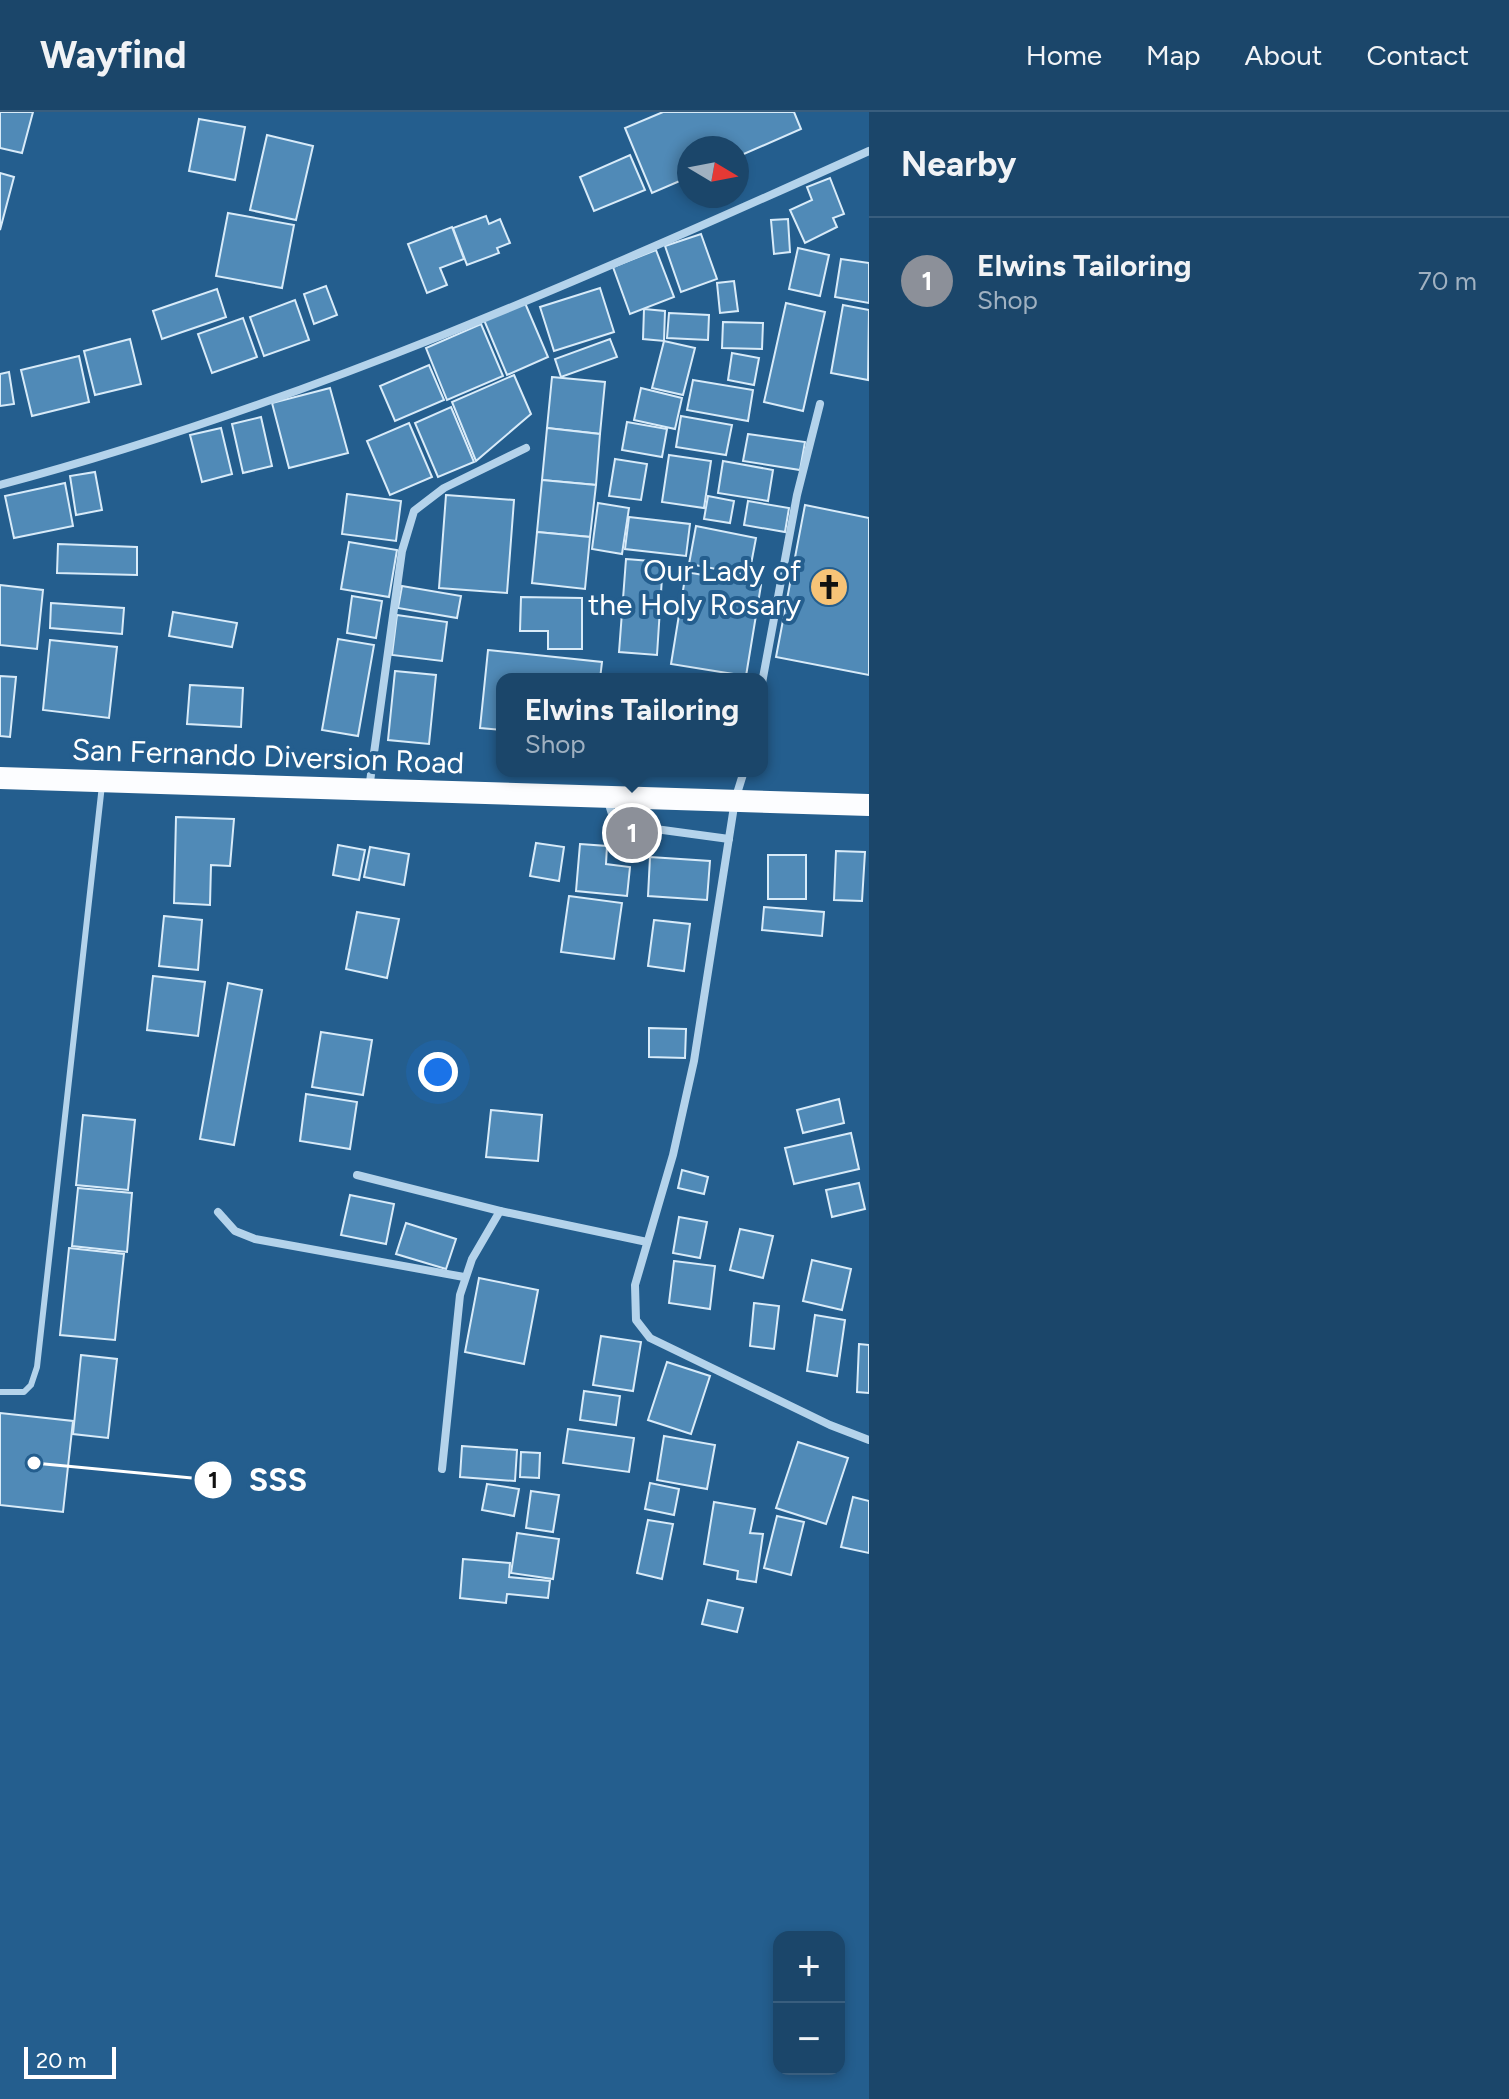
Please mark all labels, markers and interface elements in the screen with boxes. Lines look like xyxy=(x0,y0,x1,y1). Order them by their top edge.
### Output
text: Wayfind xyxy=(40,32,187,78)
text: Home xyxy=(1026,38,1102,72)
text: Map xyxy=(1146,38,1201,72)
text: About xyxy=(1245,38,1322,72)
text: Contact xyxy=(1366,38,1469,72)
north arrow xyxy=(677,136,749,208)
text: Nearby xyxy=(901,144,1016,185)
text: Elwins Tailoring xyxy=(977,247,1192,284)
text: 1 xyxy=(922,265,932,297)
text: 70 m xyxy=(1418,265,1477,297)
text: Shop xyxy=(977,284,1038,316)
place label: Our Lady of the Holy Rosary xyxy=(588,552,801,623)
church icon: Our Lady of the Holy Rosary xyxy=(808,566,850,608)
popup xyxy=(496,673,768,777)
text: Elwins Tailoring xyxy=(525,691,739,728)
text: Shop xyxy=(525,728,586,760)
street label: San Fernando Diversion Road xyxy=(71,731,465,781)
pin: 1 xyxy=(606,803,658,863)
your location xyxy=(418,1052,458,1092)
callout: SSS xyxy=(193,1452,323,1508)
text: SSS xyxy=(249,1461,307,1499)
text: 1 xyxy=(208,1465,218,1494)
map controls xyxy=(773,1931,845,2075)
button: + xyxy=(773,1931,845,2003)
button: − xyxy=(773,2003,845,2075)
scale bar xyxy=(24,2043,116,2079)
text: 20 m xyxy=(36,2047,87,2074)

